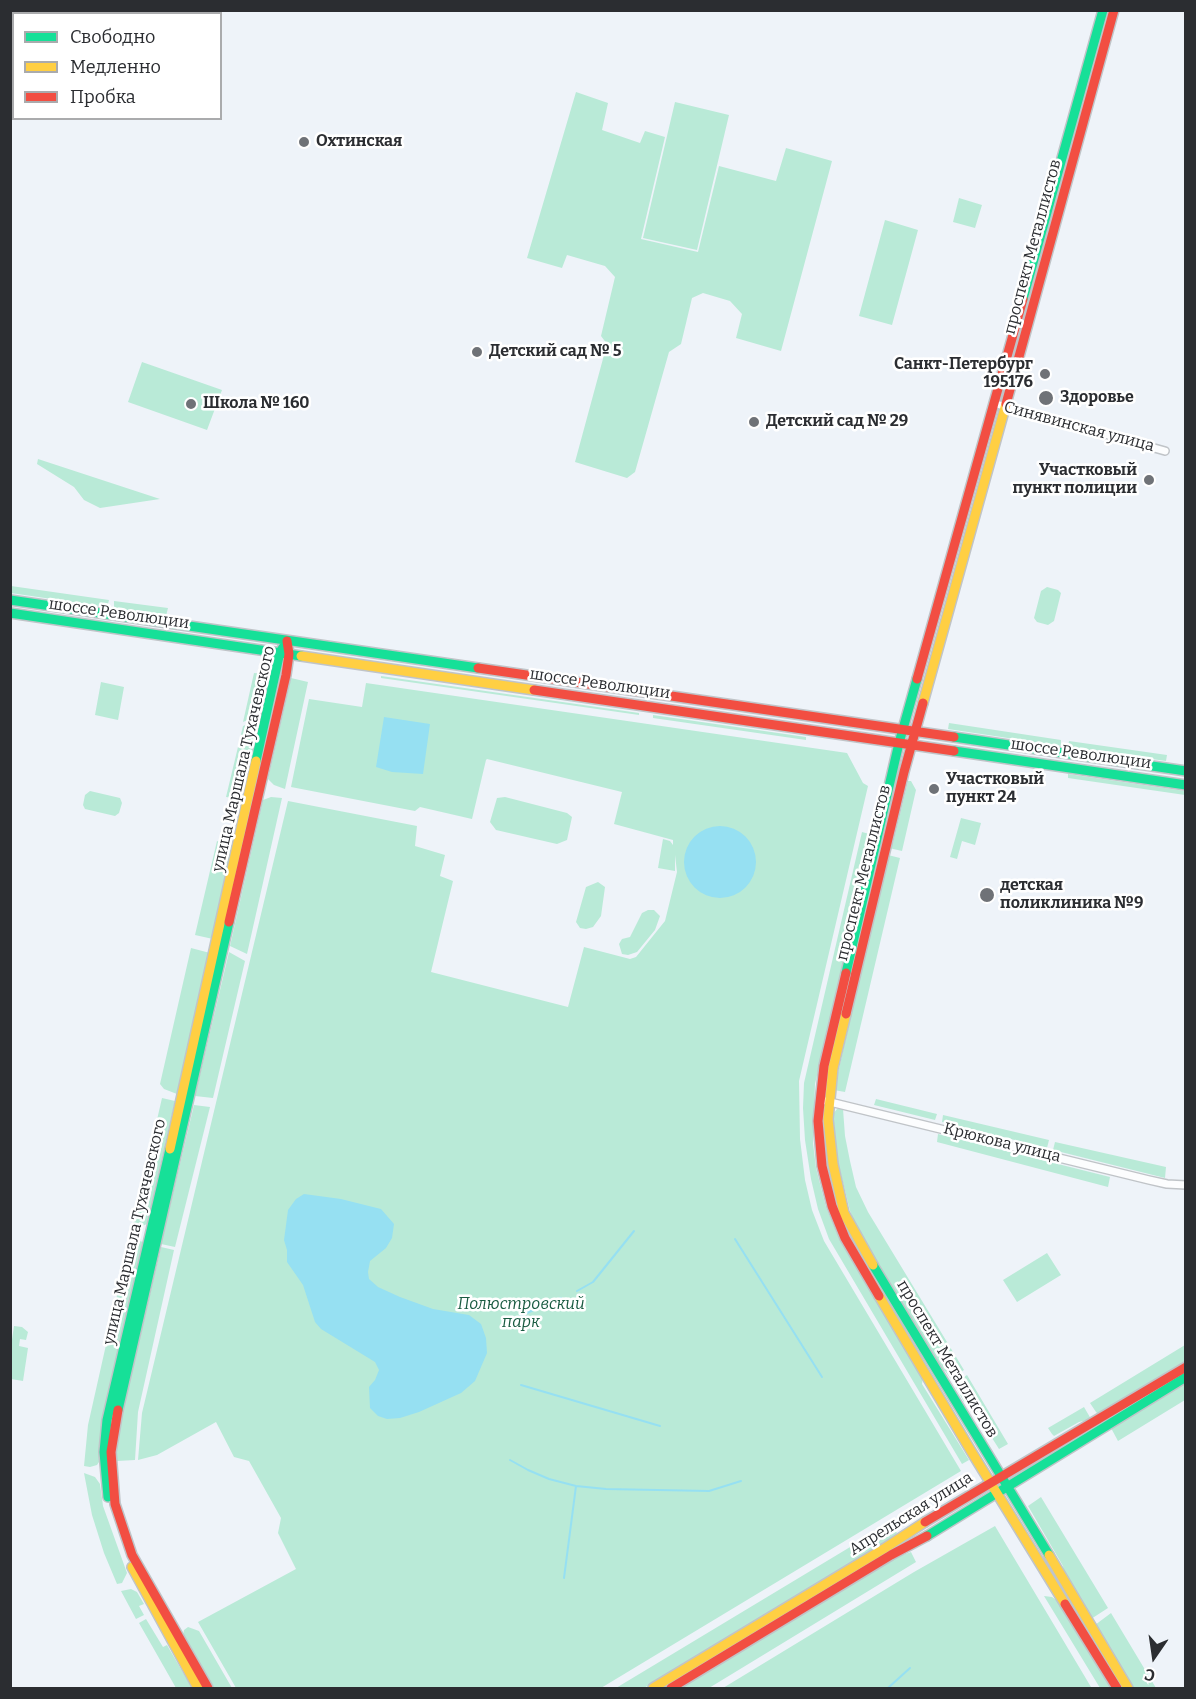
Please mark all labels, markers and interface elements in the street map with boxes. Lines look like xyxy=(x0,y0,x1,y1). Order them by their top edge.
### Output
legend xyxy=(12,12,222,120)
text: Свободно xyxy=(70,26,155,48)
text: Медленно xyxy=(70,56,161,78)
text: Пробка xyxy=(70,86,136,108)
place label: Охтинская xyxy=(316,132,402,152)
marker: Охтинская xyxy=(297,135,311,149)
street label: проспект Металлистов xyxy=(1000,157,1066,337)
place label: Детский сад № 5 xyxy=(489,342,621,362)
marker: Детский сад № 5 xyxy=(470,345,484,359)
place label: Санкт-Петербург 195176 xyxy=(894,355,1033,393)
marker: Санкт-Петербург 195176 xyxy=(1038,367,1052,381)
place label: Здоровье xyxy=(1060,388,1134,408)
marker: Здоровье xyxy=(1037,389,1055,407)
place label: Школа № 160 xyxy=(203,394,310,414)
marker: Школа № 160 xyxy=(184,397,198,411)
street label: Синявинская улица xyxy=(1002,398,1156,456)
place label: Детский сад № 29 xyxy=(766,412,908,432)
marker: Детский сад № 29 xyxy=(747,415,761,429)
place label: Участковый пункт полиции xyxy=(1013,461,1137,499)
marker: Участковый пункт полиции xyxy=(1142,473,1156,487)
street label: шоссе Революции xyxy=(48,595,190,633)
street label: улица Маршала Тухачевского xyxy=(209,644,279,874)
street label: шоссе Революции xyxy=(529,665,671,703)
street label: шоссе Революции xyxy=(1010,735,1152,773)
place label: Участковый пункт 24 xyxy=(946,770,1044,808)
marker: Участковый пункт 24 xyxy=(927,782,941,796)
street label: проспект Металлистов xyxy=(833,783,895,963)
place label: детская поликлиника №9 xyxy=(1000,876,1143,914)
marker: детская поликлиника №9 xyxy=(978,886,996,904)
street label: улица Маршала Тухачевского xyxy=(100,1117,170,1347)
street label: Крюкова улица xyxy=(941,1119,1063,1167)
street label: проспект Металлистов xyxy=(892,1277,1002,1441)
park label: Полюстровский парк xyxy=(457,1295,585,1333)
street label: Апрельская улица xyxy=(846,1468,976,1560)
north arrow xyxy=(1124,1627,1184,1687)
text: С xyxy=(1143,1665,1157,1685)

